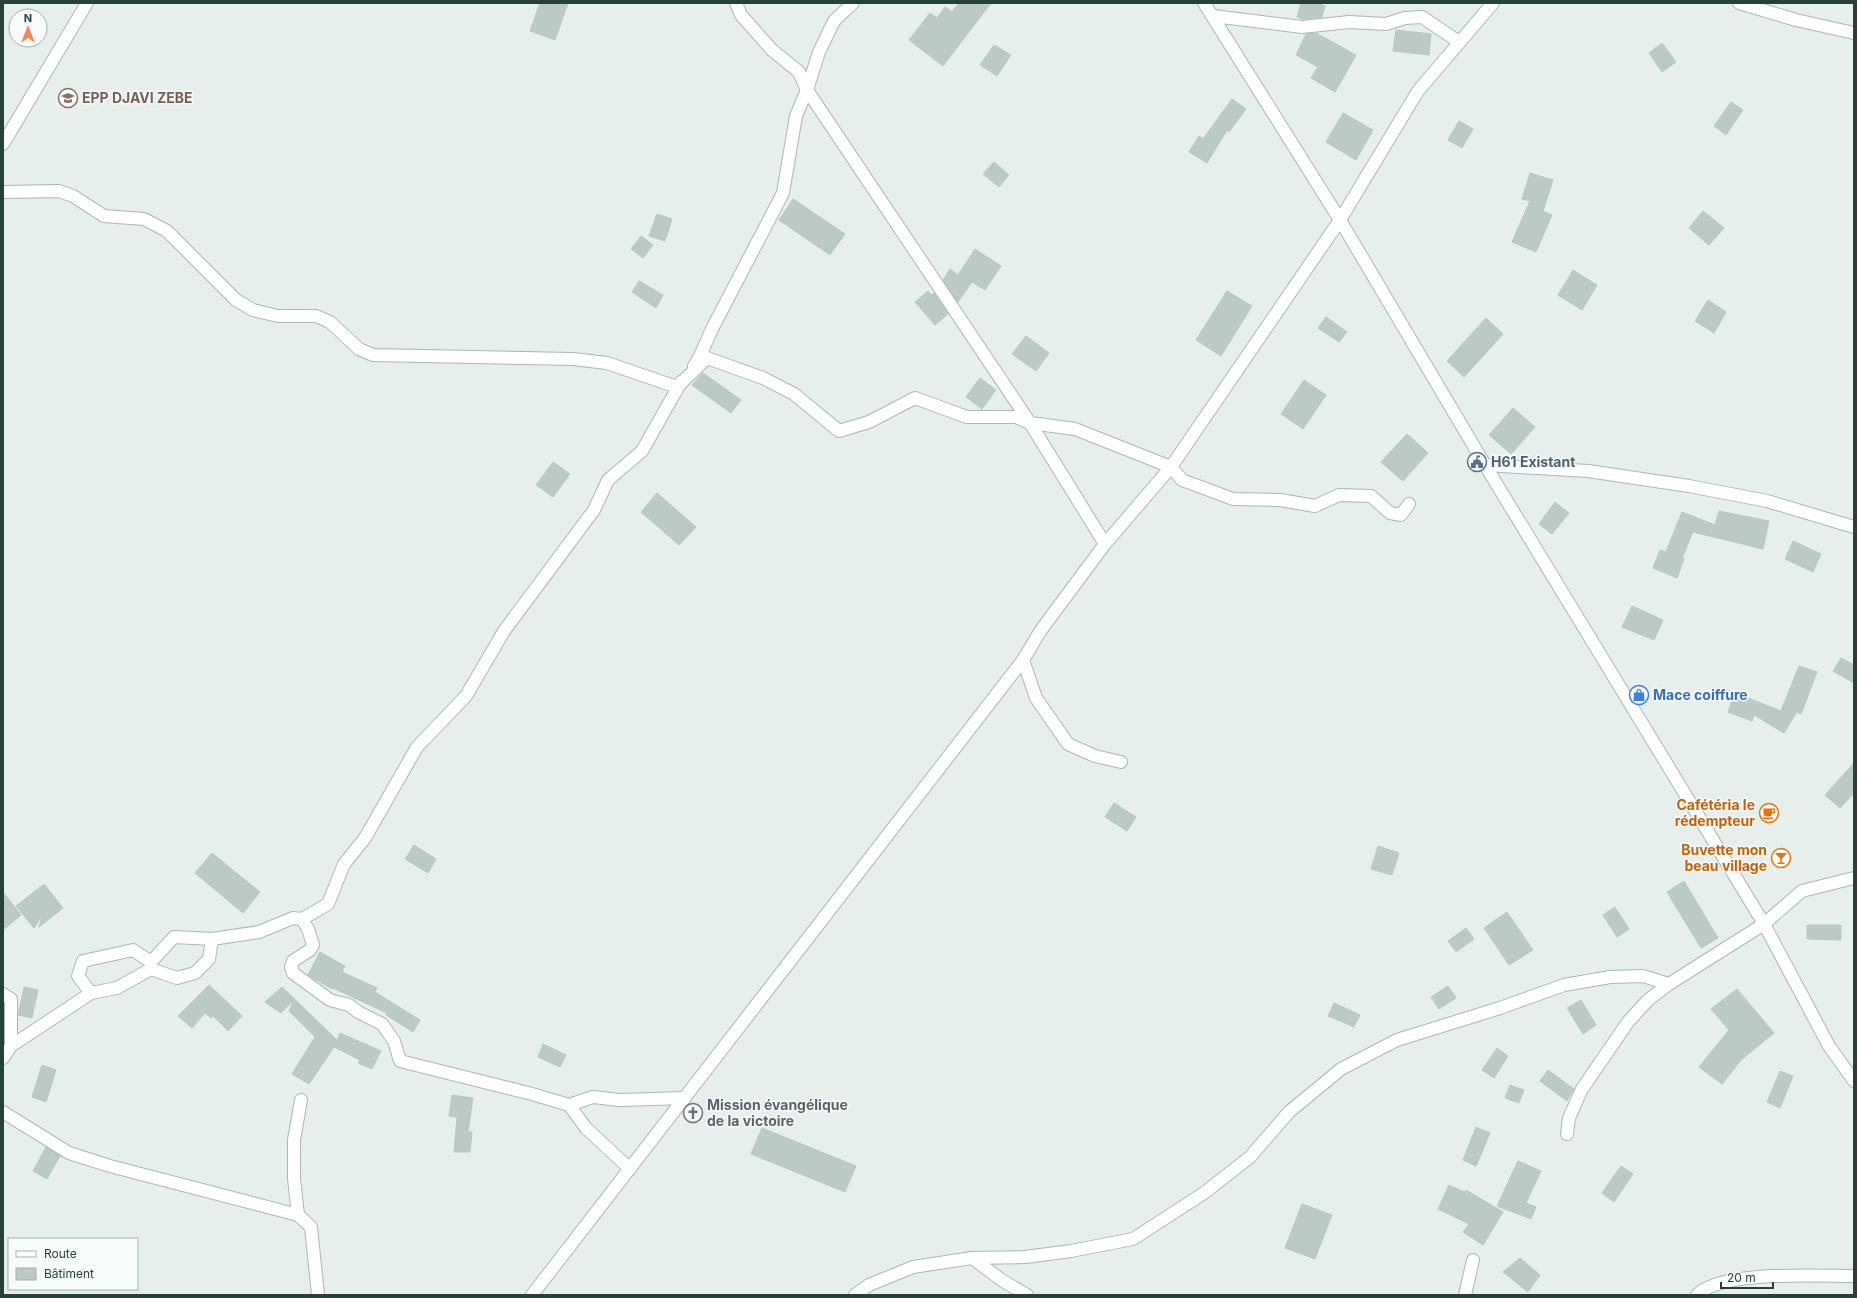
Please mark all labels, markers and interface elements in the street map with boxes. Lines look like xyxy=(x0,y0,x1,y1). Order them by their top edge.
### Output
north arrow xyxy=(8,8,48,48)
text: N xyxy=(24,11,32,25)
school or university icon: EPP DJAVI ZEBE xyxy=(57,87,79,109)
place label: EPP DJAVI ZEBE xyxy=(82,89,193,106)
public building icon: H61 Existant xyxy=(1466,451,1488,473)
place label: H61 Existant xyxy=(1491,453,1575,470)
shop icon: Mace coiffure xyxy=(1628,684,1650,706)
place label: Mace coiffure xyxy=(1653,686,1748,703)
place label: Cafétéria le rédempteur xyxy=(1675,796,1755,829)
cafe icon: Cafétéria le rédempteur xyxy=(1758,802,1780,824)
place label: Buvette mon beau village xyxy=(1681,841,1767,874)
bar icon: Buvette mon beau village xyxy=(1770,847,1792,869)
place label: Mission évangélique de la victoire xyxy=(707,1096,848,1129)
church icon: Mission évangélique de la victoire xyxy=(682,1102,704,1124)
legend xyxy=(8,1238,138,1290)
text: Route xyxy=(44,1246,77,1261)
scale bar xyxy=(1721,1264,1773,1290)
text: Bâtiment xyxy=(44,1266,94,1281)
text: 20 m xyxy=(1727,1270,1756,1285)

